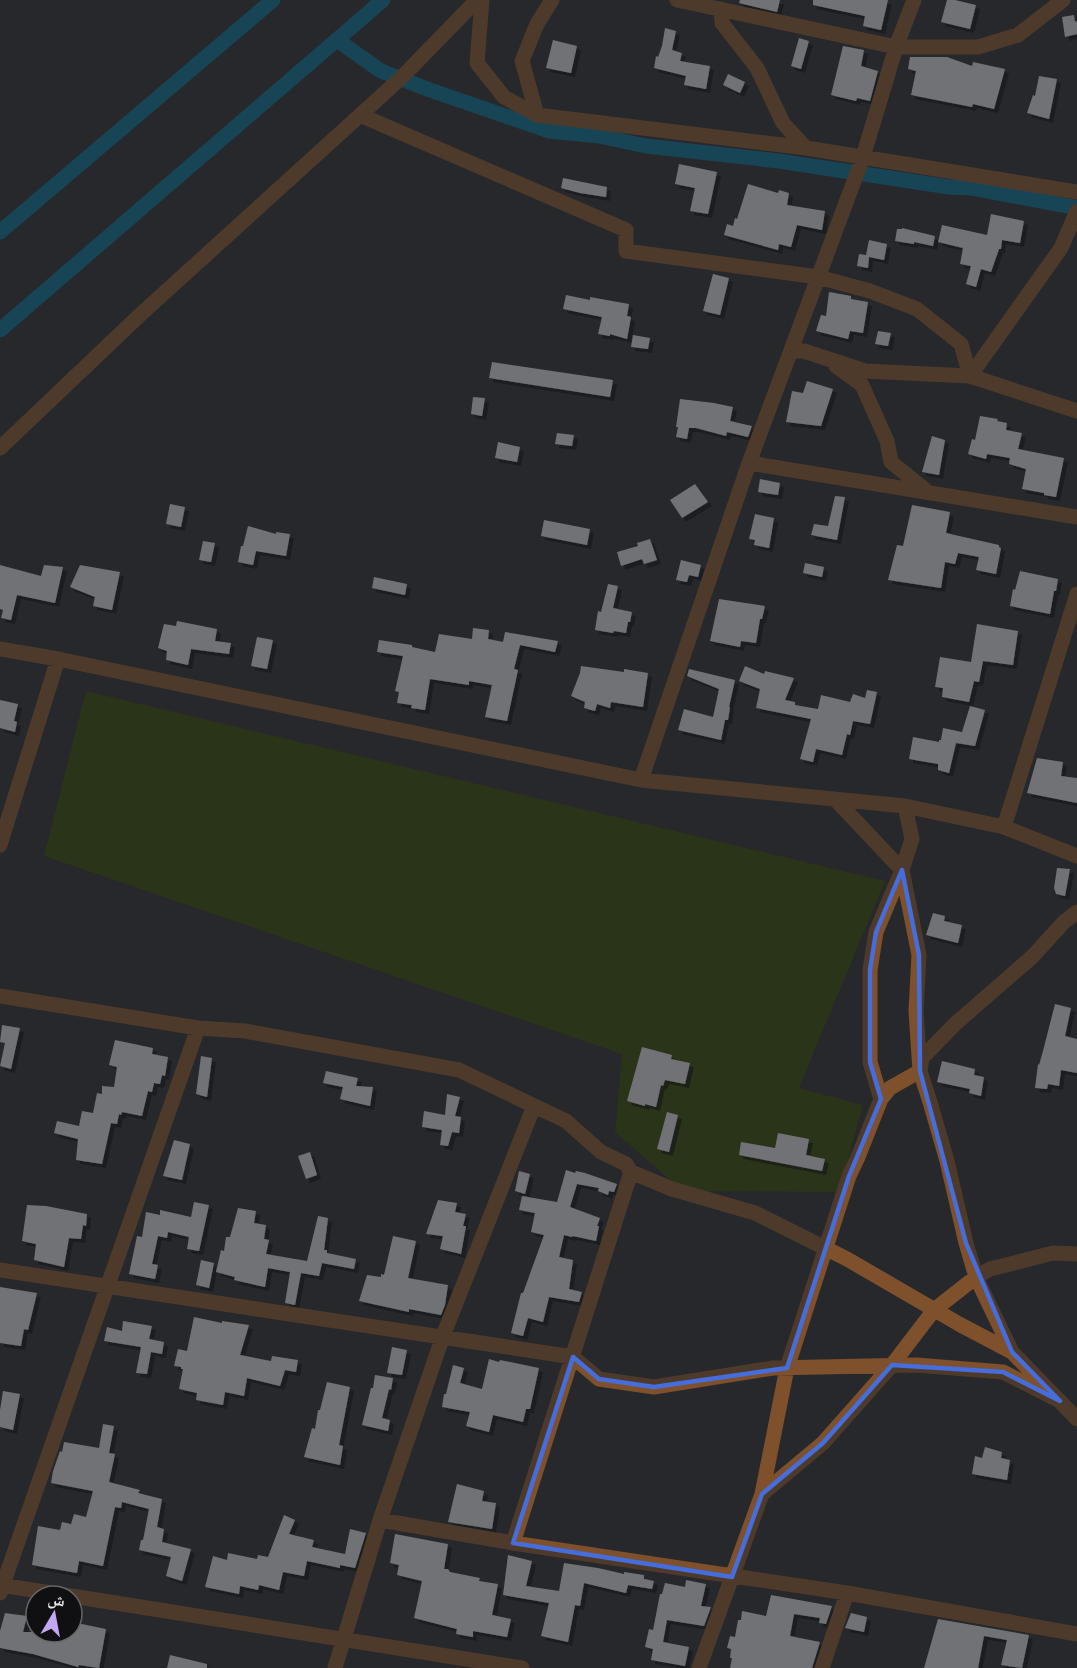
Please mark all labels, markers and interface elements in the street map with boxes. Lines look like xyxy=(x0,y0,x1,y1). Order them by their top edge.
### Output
north arrow xyxy=(24,1584,84,1644)
text: ش xyxy=(46,1587,67,1612)

